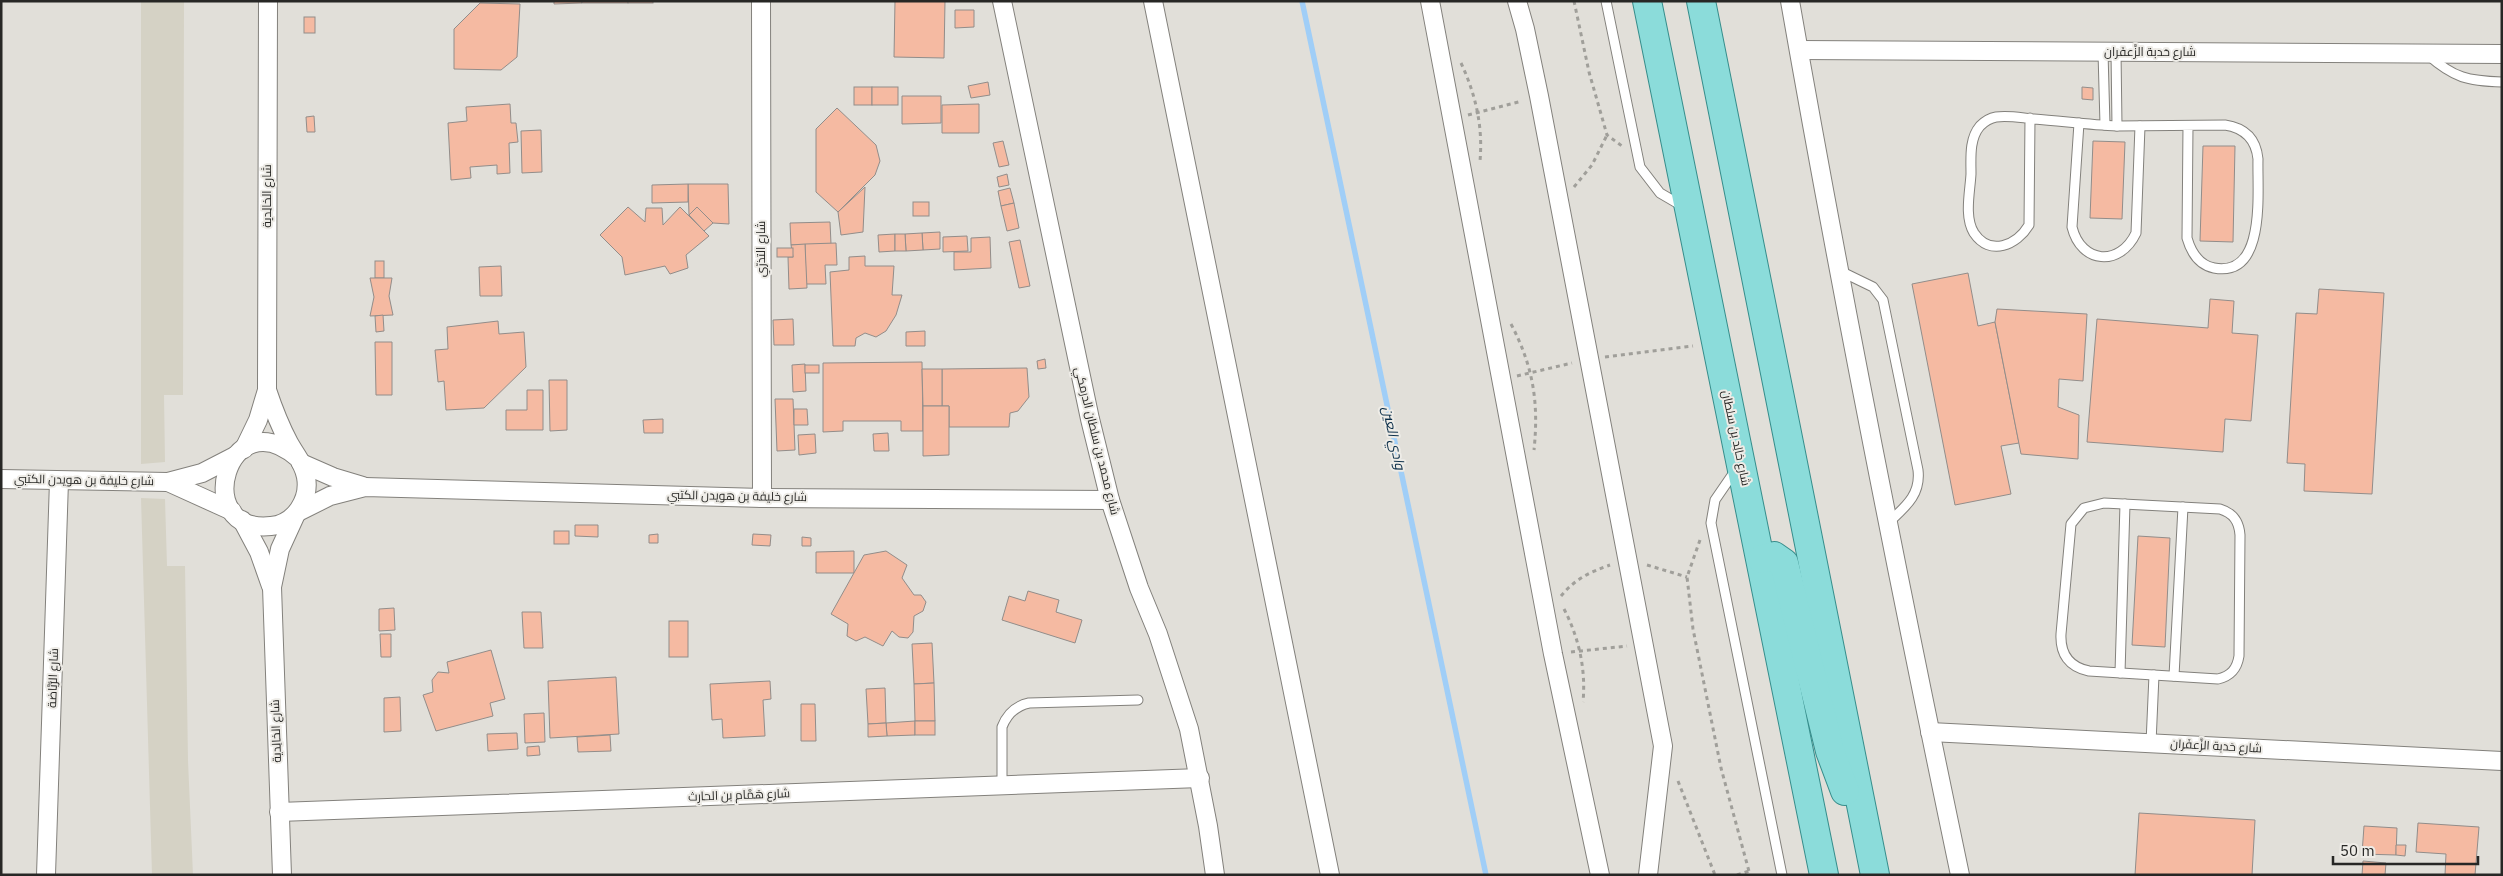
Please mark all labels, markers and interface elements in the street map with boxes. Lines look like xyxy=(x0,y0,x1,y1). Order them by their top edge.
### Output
street label: شارع حَدبة الزَّعفَران xyxy=(2104,44,2196,60)
street label: شارع الخالِدية xyxy=(259,164,275,228)
street label: شارع التذرّي xyxy=(753,221,771,277)
street label: شارع محمد بن سلطان الدرمكي xyxy=(1069,365,1123,517)
street label: شارع خالِد بن سلطان xyxy=(1718,389,1754,487)
water label: وادي العين xyxy=(1376,405,1410,473)
street label: شارع خليفة بن هويدن الكتبي xyxy=(14,471,154,491)
street label: شارع خليفة بن هويدن الكتبي xyxy=(667,487,807,507)
street label: شارع الرُّبَّاضة xyxy=(44,648,62,708)
street label: شارع الخالِدية xyxy=(267,699,285,763)
street label: شارع حَدبة الزَّعفَران xyxy=(2170,736,2262,756)
street label: شارع هَمَّام بن الحارِث xyxy=(688,785,790,805)
scale bar xyxy=(2333,834,2478,866)
text: 50 m xyxy=(2340,841,2375,860)

